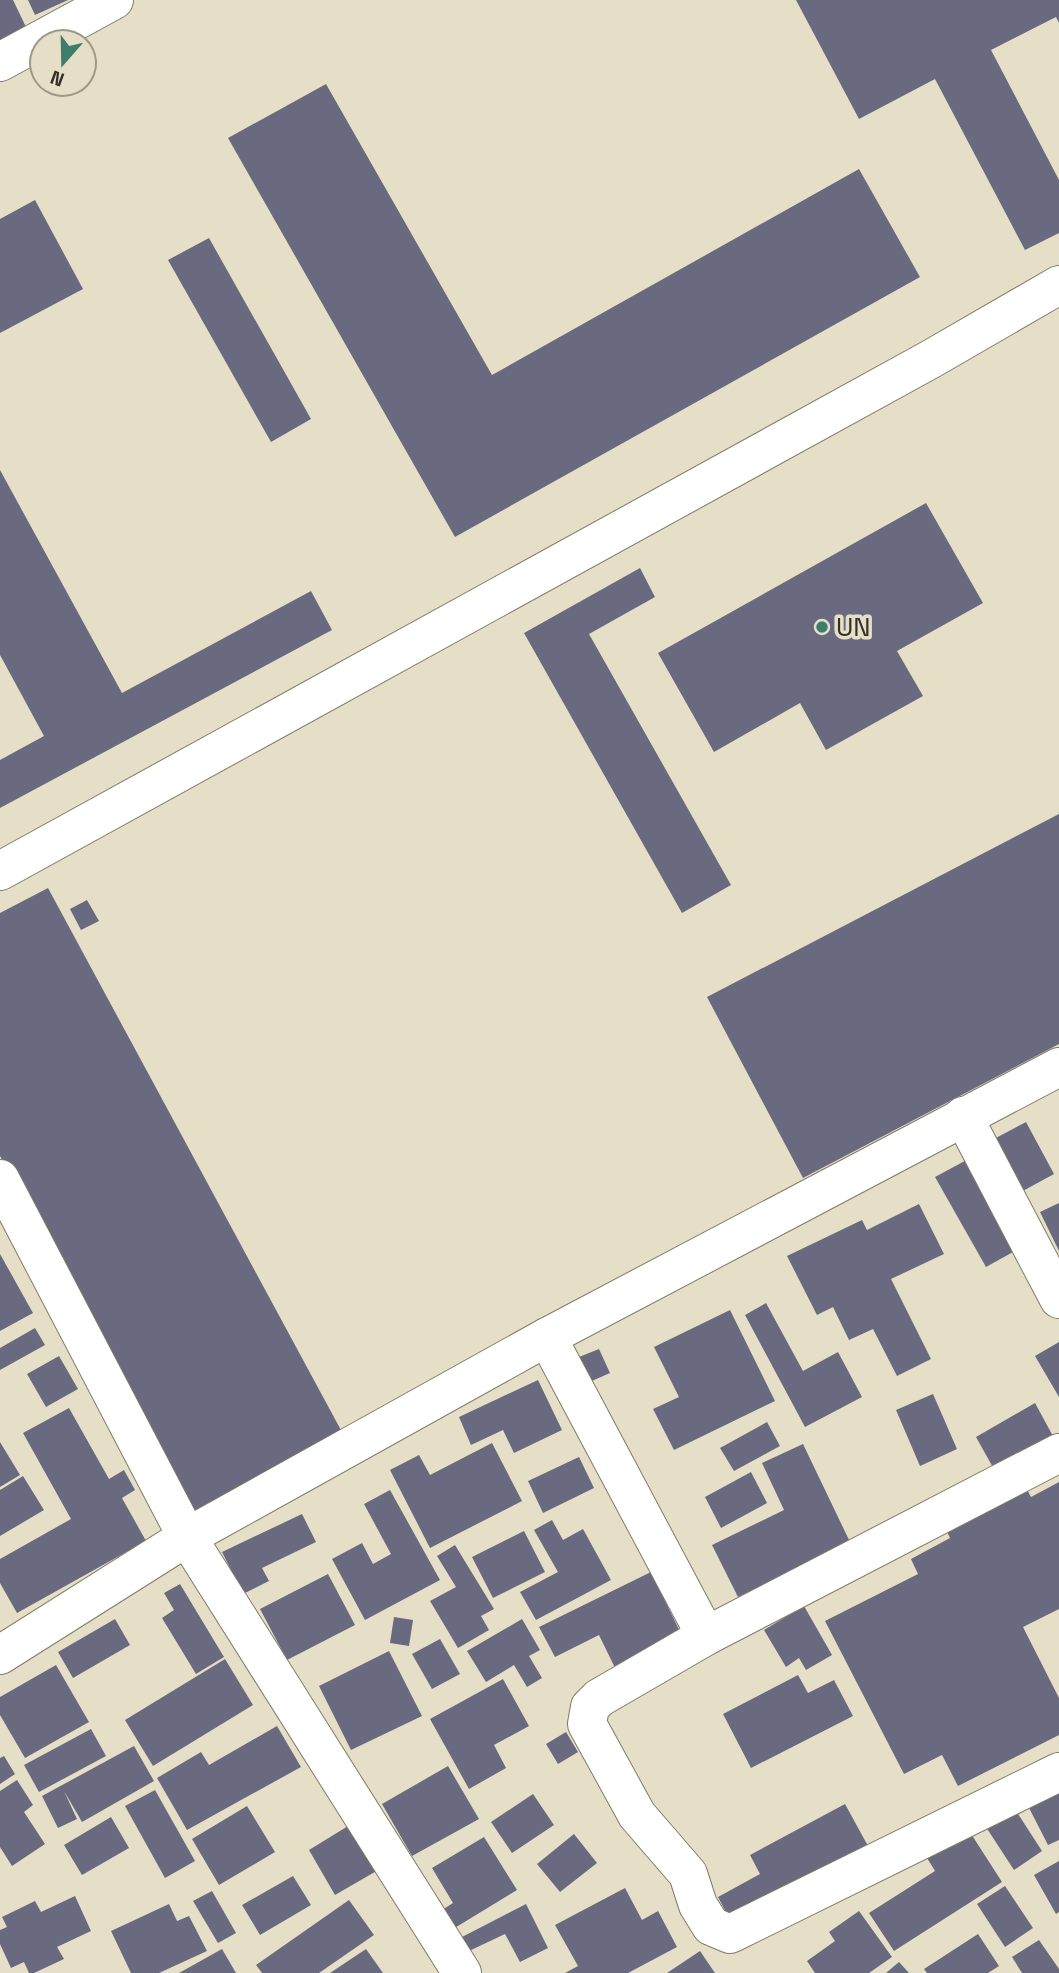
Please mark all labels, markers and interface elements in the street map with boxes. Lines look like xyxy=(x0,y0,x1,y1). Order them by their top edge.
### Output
north arrow xyxy=(28,28,98,98)
text: N xyxy=(47,65,68,92)
place label: UN xyxy=(836,610,871,644)
marker: UN xyxy=(814,619,830,635)

